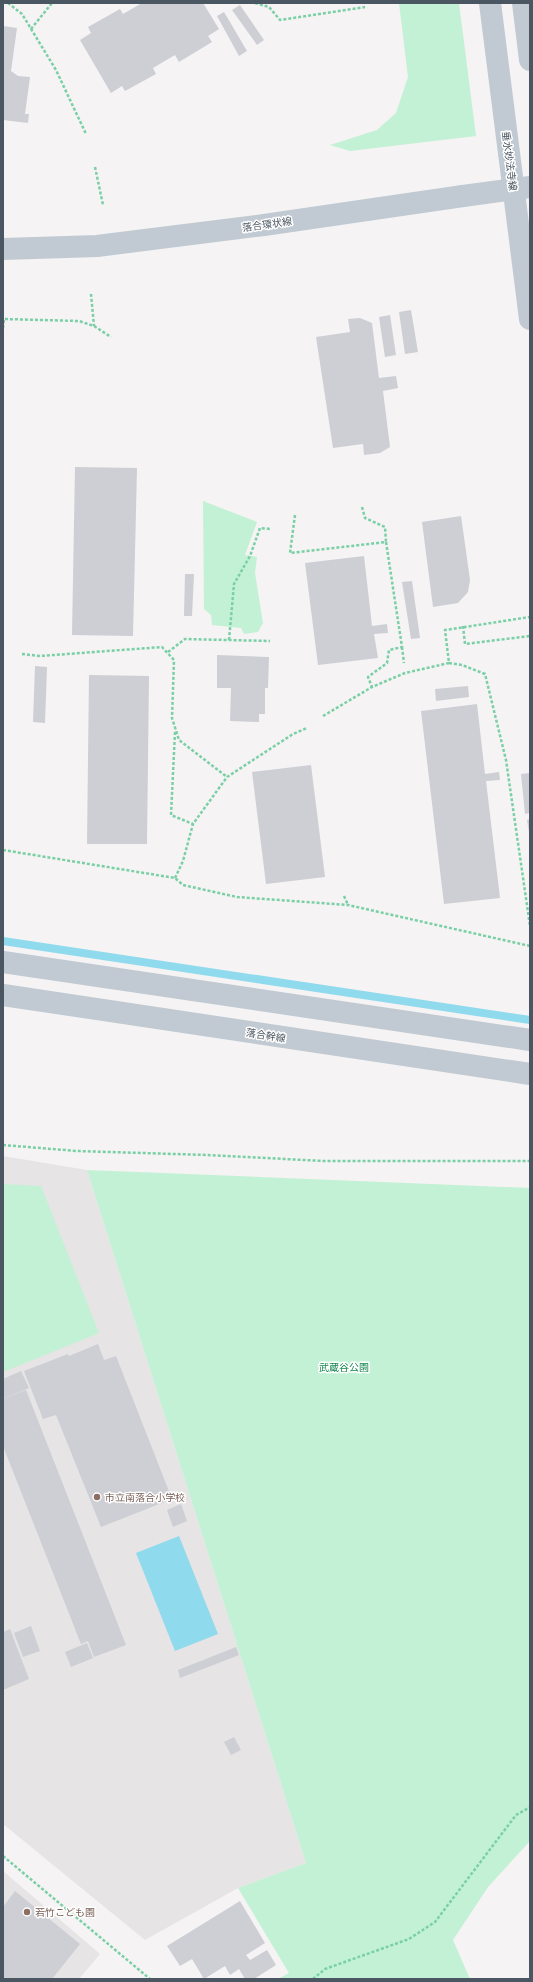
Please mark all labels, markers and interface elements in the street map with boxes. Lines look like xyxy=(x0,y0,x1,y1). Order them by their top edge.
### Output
street label: 垂水妙法寺線 xyxy=(500,130,520,192)
street label: 落合環状線 xyxy=(241,215,293,233)
street label: 落合幹線 xyxy=(245,1026,287,1044)
park label: 武蔵谷公園 xyxy=(319,1361,369,1373)
place label: 市立南落合小学校 xyxy=(105,1491,185,1503)
marker: 市立南落合小学校 xyxy=(92,1492,102,1502)
place label: 若竹こども園 xyxy=(35,1906,95,1918)
marker: 若竹こども園 xyxy=(22,1907,32,1917)

